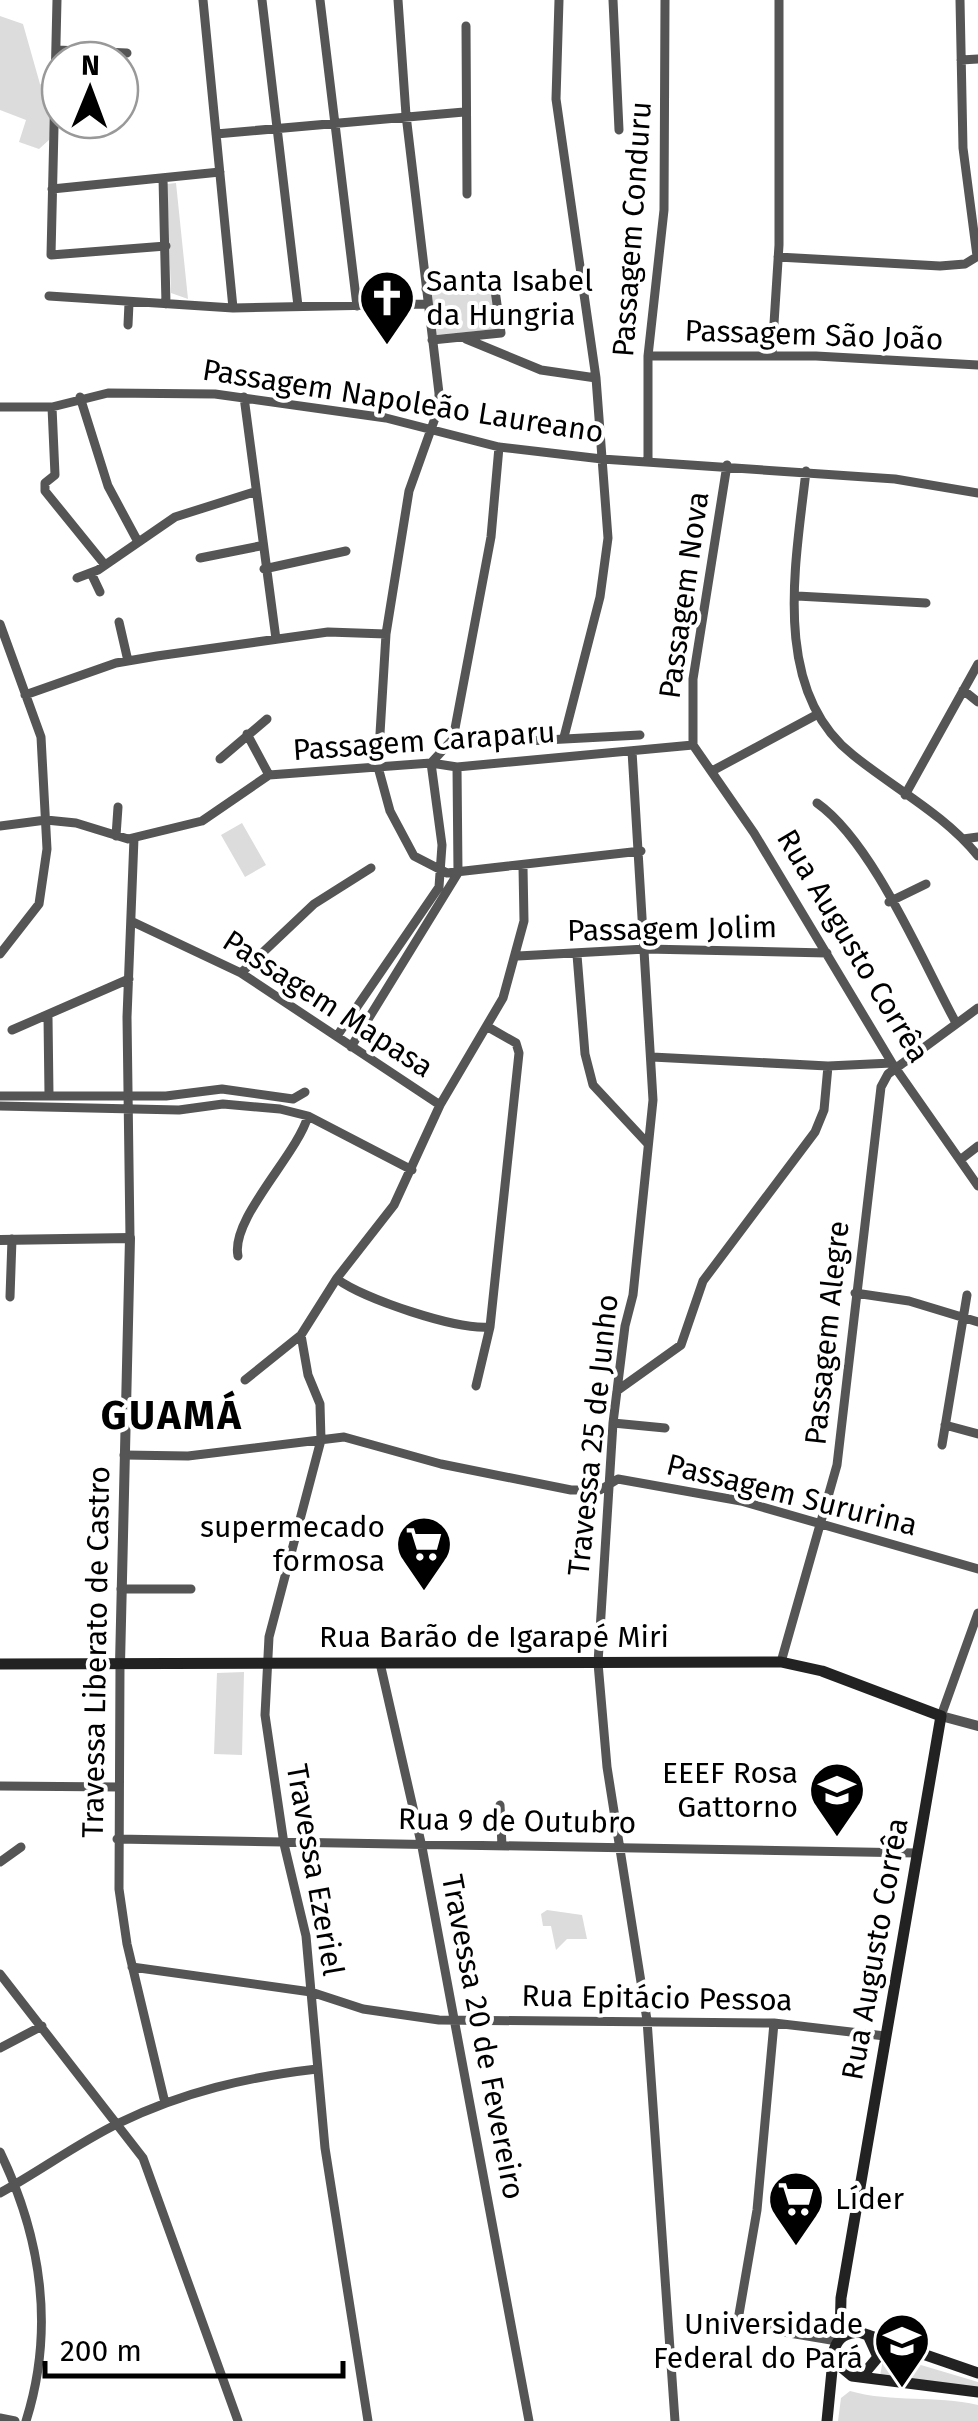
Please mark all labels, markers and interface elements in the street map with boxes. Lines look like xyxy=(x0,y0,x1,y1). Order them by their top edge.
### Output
north arrow xyxy=(40,40,140,140)
text: N xyxy=(81,49,100,82)
street label: Passagem Conduru xyxy=(605,100,659,358)
place label: Santa Isabel da Hungria xyxy=(426,263,593,333)
church icon: Santa Isabel da Hungria xyxy=(357,268,417,347)
street label: Passagem São João xyxy=(684,312,944,358)
street label: Passagem Napoleão Laureano xyxy=(200,351,606,451)
street label: Passagem Nova xyxy=(652,489,716,701)
street label: Passagem Caraparu xyxy=(292,714,556,768)
street label: Rua Augusto Corrêa xyxy=(769,823,937,1069)
street label: Passagem Jolim xyxy=(567,909,777,949)
street label: Passagem Mapasa xyxy=(216,923,440,1085)
street label: Passagem Alegre xyxy=(797,1219,857,1447)
street label: Travessa 25 de Junho xyxy=(560,1292,626,1578)
district label: GUAMÁ xyxy=(101,1390,243,1440)
street label: Passagem Sururina xyxy=(663,1446,921,1544)
street label: Travessa Liberato de Castro xyxy=(75,1466,117,1838)
place label: supermecado formosa xyxy=(200,1509,385,1579)
supermarket icon: supermecado formosa xyxy=(394,1514,454,1593)
street label: Rua Barão de Igarapé Miri xyxy=(319,1619,669,1655)
place label: EEEF Rosa Gattorno xyxy=(662,1755,798,1825)
school or university icon: EEEF Rosa Gattorno xyxy=(807,1760,867,1839)
street label: Travessa Ezeriel xyxy=(279,1761,351,1979)
street label: Rua 9 de Outubro xyxy=(398,1801,636,1841)
street label: Rua Augusto Corrêa xyxy=(834,1815,916,2083)
street label: Travessa 20 de Fevereiro xyxy=(434,1872,532,2202)
street label: Rua Epitácio Pessoa xyxy=(521,1978,793,2018)
supermarket icon: Líder xyxy=(766,2169,826,2248)
place label: Líder xyxy=(835,2181,904,2217)
place label: Universidade Federal do Pará xyxy=(653,2306,863,2376)
school or university icon: Universidade Federal do Pará xyxy=(872,2311,932,2390)
scale bar xyxy=(45,2316,342,2378)
text: 200 m xyxy=(60,2333,142,2369)

